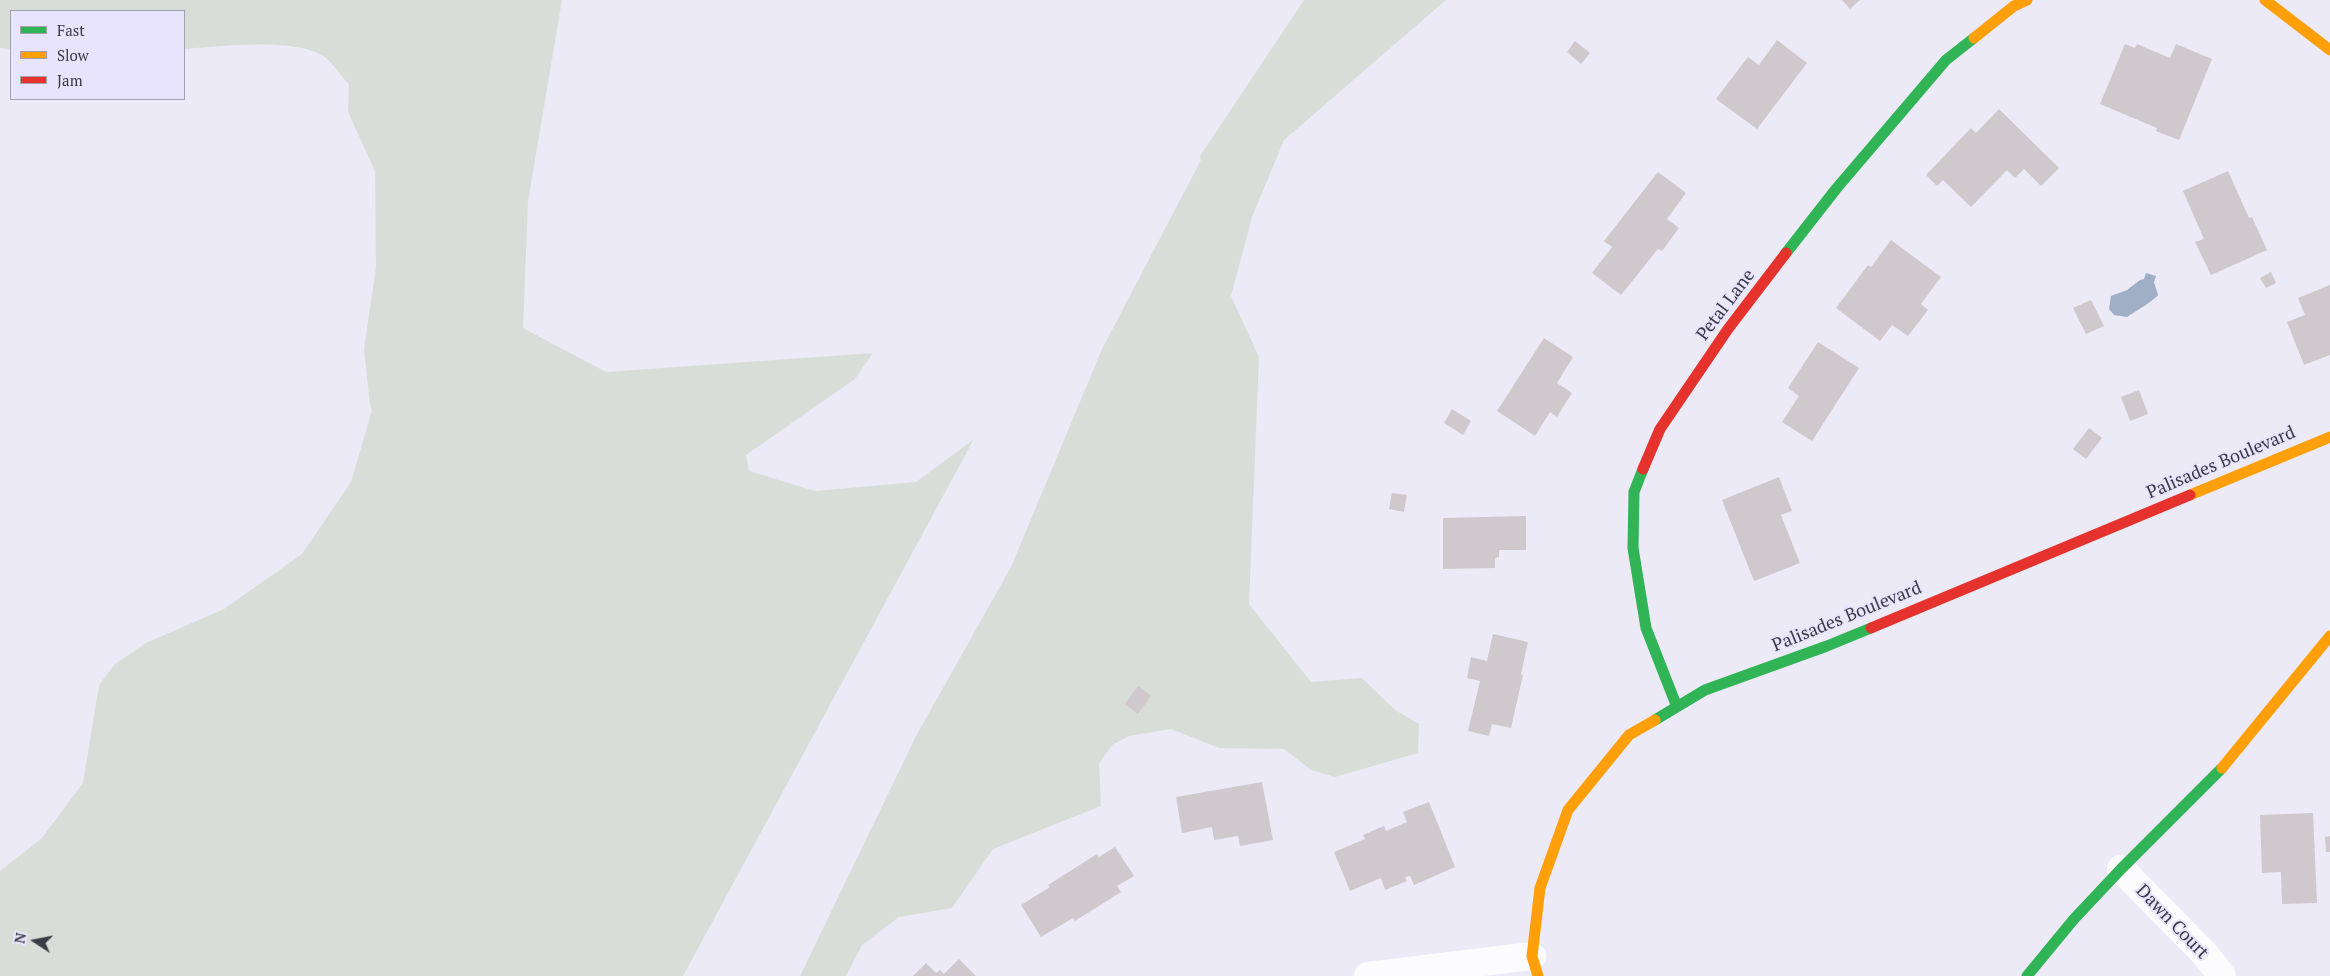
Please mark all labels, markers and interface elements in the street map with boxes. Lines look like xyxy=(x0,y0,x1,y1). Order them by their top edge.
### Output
legend xyxy=(10,10,185,100)
text: Fast xyxy=(57,20,85,40)
text: Slow xyxy=(57,45,89,65)
text: Jam xyxy=(57,70,83,90)
street label: Petal Lane xyxy=(1692,265,1760,345)
street label: Palisades Boulevard xyxy=(2143,422,2299,504)
street label: Palisades Boulevard xyxy=(1769,577,1925,657)
street label: Dawn Court xyxy=(2131,880,2213,964)
north arrow xyxy=(10,916,60,966)
text: N xyxy=(9,931,30,945)

